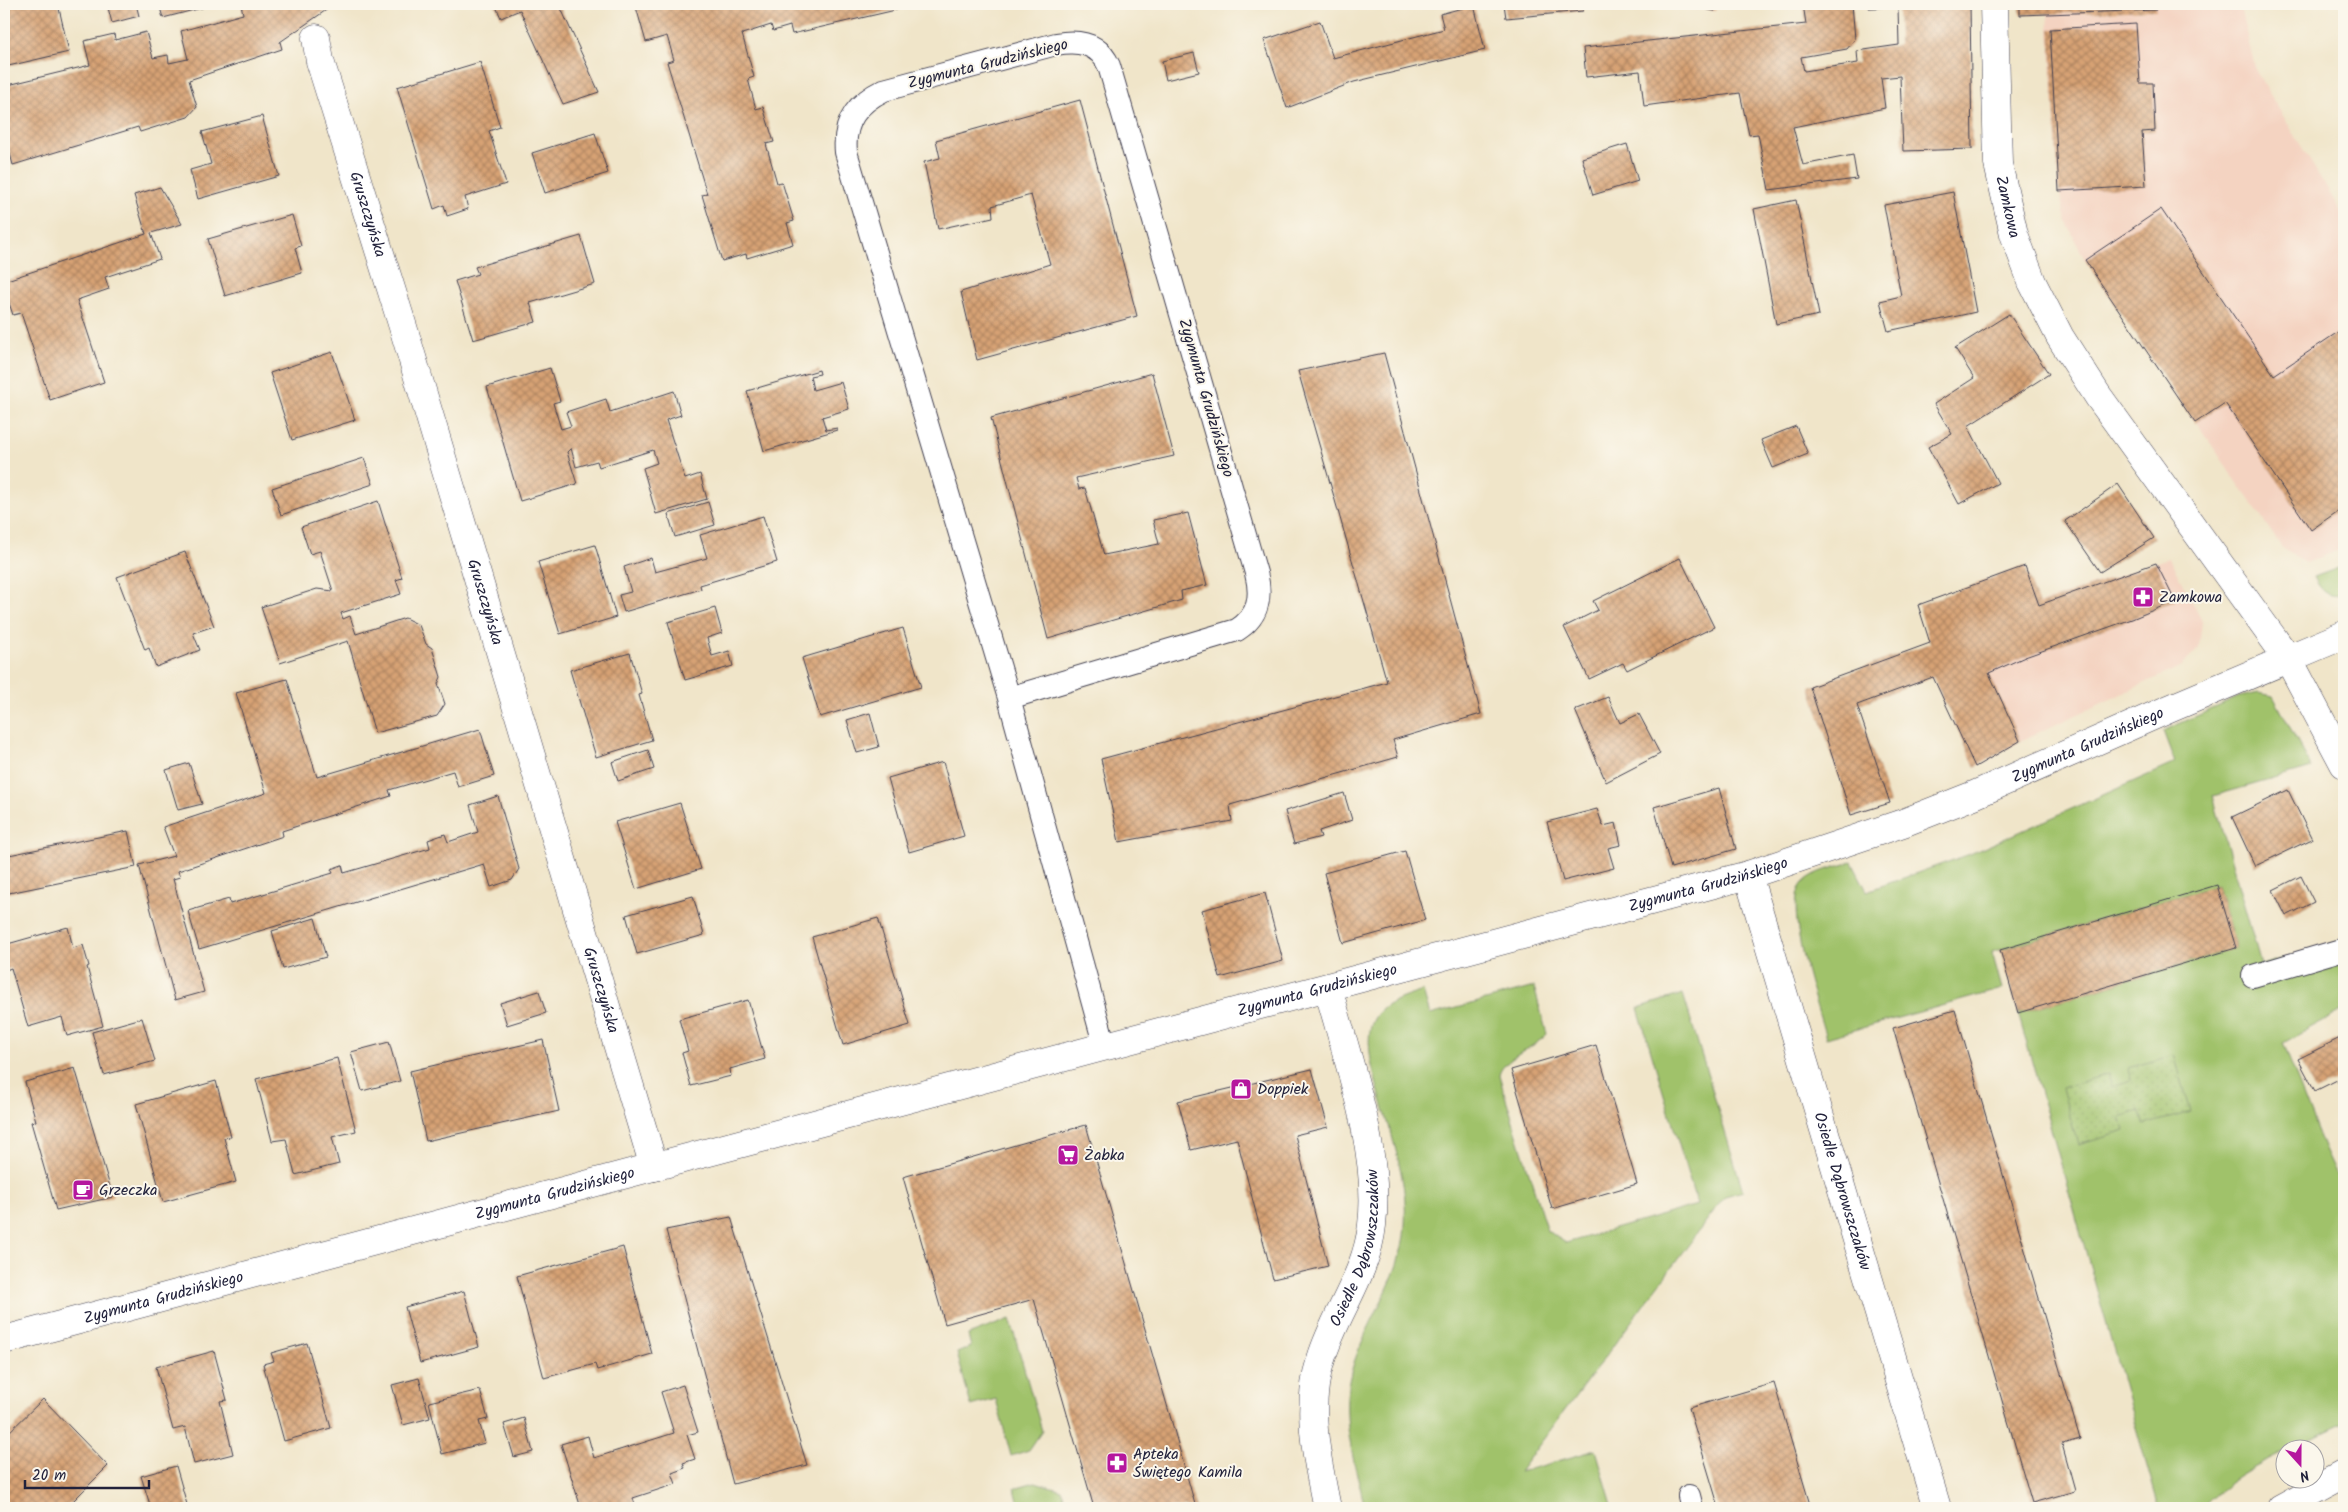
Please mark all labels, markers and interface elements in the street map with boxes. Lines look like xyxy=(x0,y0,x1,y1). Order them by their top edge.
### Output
street label: Zygmunta Grudzińskiego xyxy=(905,32,1071,96)
street label: Gruszczyńska xyxy=(343,168,393,260)
street label: Zamkowa xyxy=(1989,173,2027,242)
street label: Zygmunta Grudzińskiego xyxy=(1171,316,1241,480)
street label: Gruszczyńska xyxy=(460,556,510,648)
pharmacy icon: Zamkowa xyxy=(2131,585,2155,609)
place label: Zamkowa xyxy=(2159,585,2222,610)
street label: Zygmunta Grudzińskiego xyxy=(2007,700,2168,789)
street label: Zygmunta Grudzińskiego xyxy=(1626,850,1791,919)
street label: Gruszczyńska xyxy=(576,944,626,1036)
street label: Zygmunta Grudzińskiego xyxy=(1234,957,1400,1023)
shop icon: Doppiek xyxy=(1229,1077,1253,1101)
place label: Doppiek xyxy=(1257,1077,1309,1102)
street label: Osiedle Dąbrowszczaków xyxy=(1807,1109,1878,1274)
supermarket icon: Żabka xyxy=(1056,1143,1080,1167)
place label: Żabka xyxy=(1084,1143,1125,1168)
street label: Zygmunta Grudzińskiego xyxy=(472,1160,637,1226)
street label: Osiedle Dąbrowszczaków xyxy=(1323,1168,1386,1331)
cafe icon: Grzeczka xyxy=(71,1178,95,1202)
place label: Grzeczka xyxy=(99,1178,157,1203)
street label: Zygmunta Grudzińskiego xyxy=(81,1264,246,1331)
north arrow xyxy=(2276,1440,2326,1490)
place label: Apteka Świętego Kamila xyxy=(1133,1442,1243,1485)
pharmacy icon: Apteka Świętego Kamila xyxy=(1105,1451,1129,1475)
scale bar xyxy=(25,1457,149,1489)
text: N xyxy=(2296,1463,2312,1487)
text: 20 m xyxy=(32,1464,66,1488)

